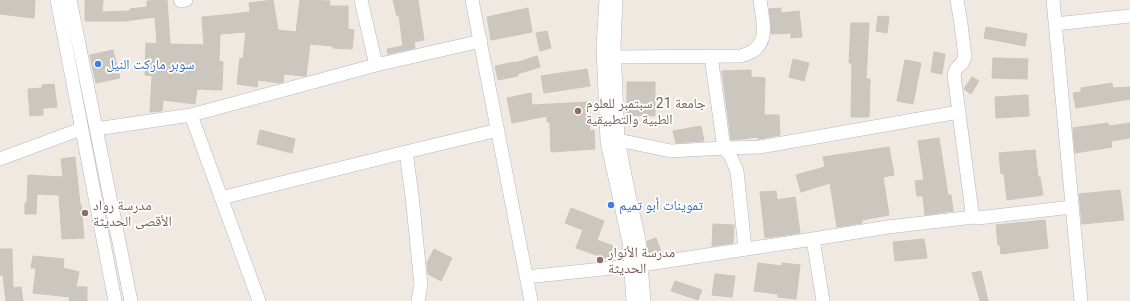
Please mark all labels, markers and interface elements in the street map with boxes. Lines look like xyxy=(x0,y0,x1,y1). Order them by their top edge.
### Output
place label: سوبر ماركت النيل xyxy=(106,56,195,73)
marker: سوبر ماركت النيل xyxy=(93,59,103,69)
place label: جامعة 21 سبتمبر للعلوم الطبية والتطبيقية xyxy=(586,95,706,128)
marker: جامعة 21 سبتمبر للعلوم الطبية والتطبيقية xyxy=(573,106,583,116)
place label: مدرسة رواد الأقصى الحديثة xyxy=(93,197,172,230)
place label: تموينات أبو تميم xyxy=(619,197,703,215)
marker: تموينات أبو تميم xyxy=(606,200,616,210)
marker: مدرسة رواد الأقصى الحديثة xyxy=(80,208,90,218)
place label: مدرسة الأنوار الحديثة xyxy=(607,244,675,276)
marker: مدرسة الأنوار الحديثة xyxy=(595,255,605,265)

